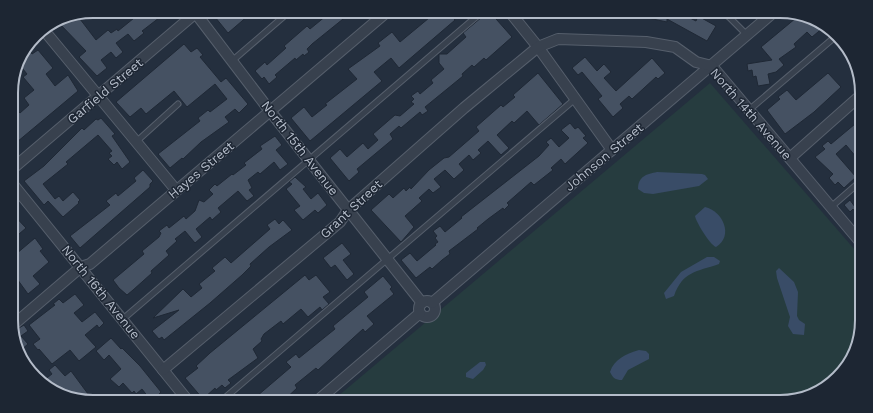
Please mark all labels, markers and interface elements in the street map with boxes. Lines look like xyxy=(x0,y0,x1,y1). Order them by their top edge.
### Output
street label: Garfield Street xyxy=(64,55,146,127)
street label: North 14th Avenue xyxy=(707,65,795,163)
street label: North 15th Avenue xyxy=(258,98,342,198)
street label: Johnson Street xyxy=(562,120,647,194)
street label: Hayes Street xyxy=(165,138,237,202)
street label: Grant Street xyxy=(317,176,385,241)
street label: North 16th Avenue xyxy=(59,242,143,342)

